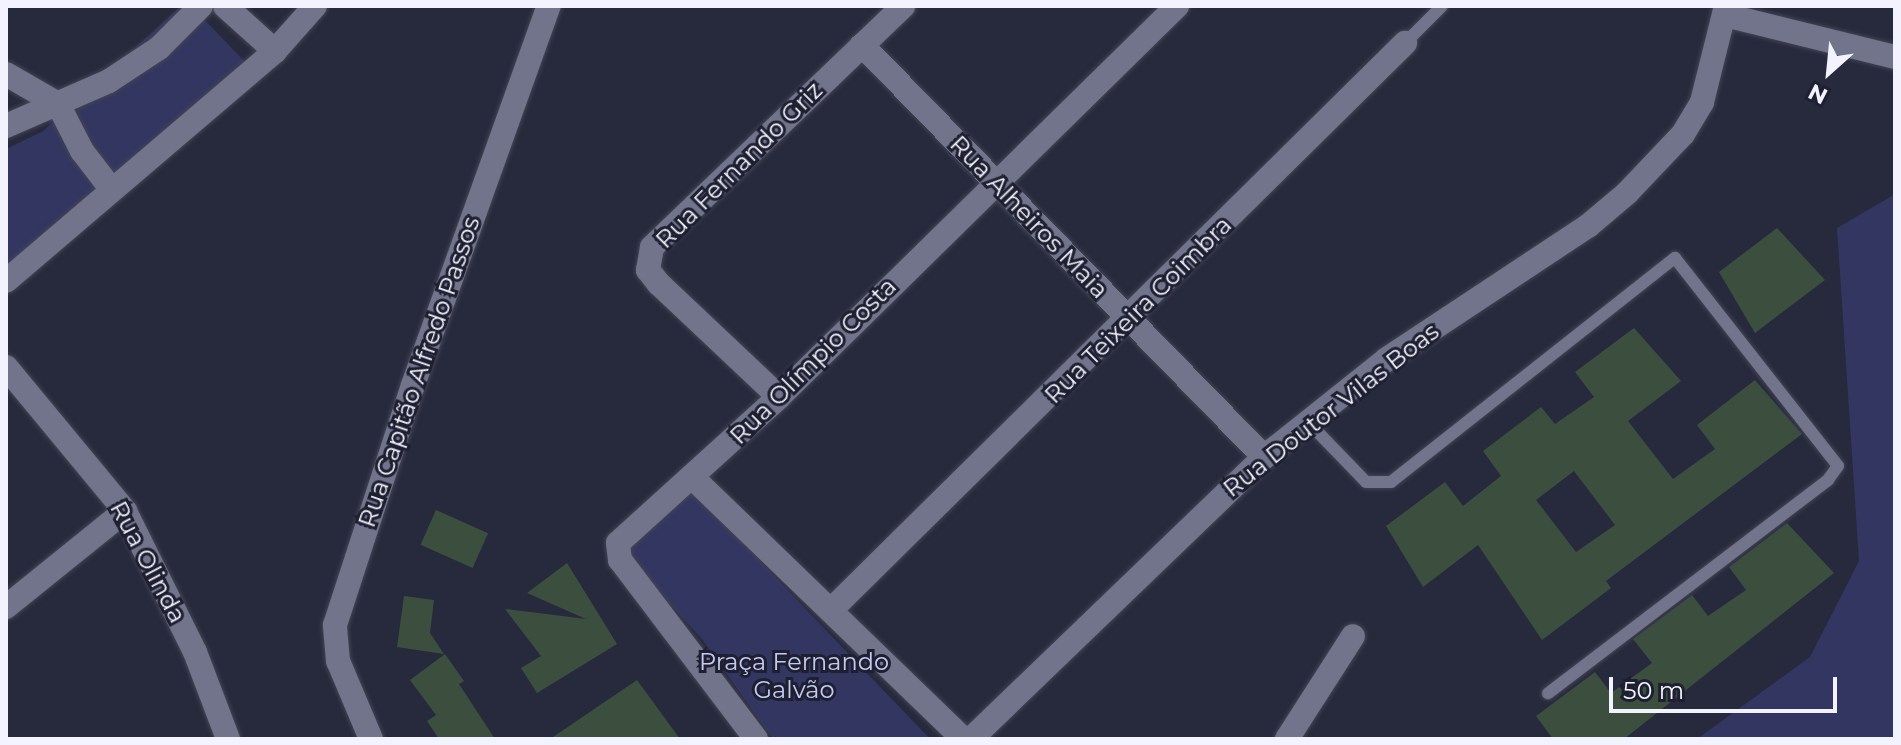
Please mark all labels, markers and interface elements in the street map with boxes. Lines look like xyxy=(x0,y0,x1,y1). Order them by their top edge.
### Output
north arrow xyxy=(1789,32,1869,112)
street label: Rua Fernando Griz xyxy=(650,76,828,254)
text: N xyxy=(1804,78,1832,110)
street label: Rua Alheiros Maia xyxy=(944,130,1114,304)
street label: Rua Teixeira Coimbra xyxy=(1039,211,1237,409)
street label: Rua Capitão Alfredo Passos xyxy=(352,213,486,531)
street label: Rua Olímpio Costa xyxy=(724,272,902,450)
street label: Rua Doutor Vilas Boas xyxy=(1218,317,1444,503)
street label: Rua Olinda xyxy=(104,496,192,628)
park label: Praça Fernando Galvão xyxy=(699,648,889,704)
scale bar xyxy=(1613,661,1841,711)
text: 50 m xyxy=(1623,676,1684,705)

